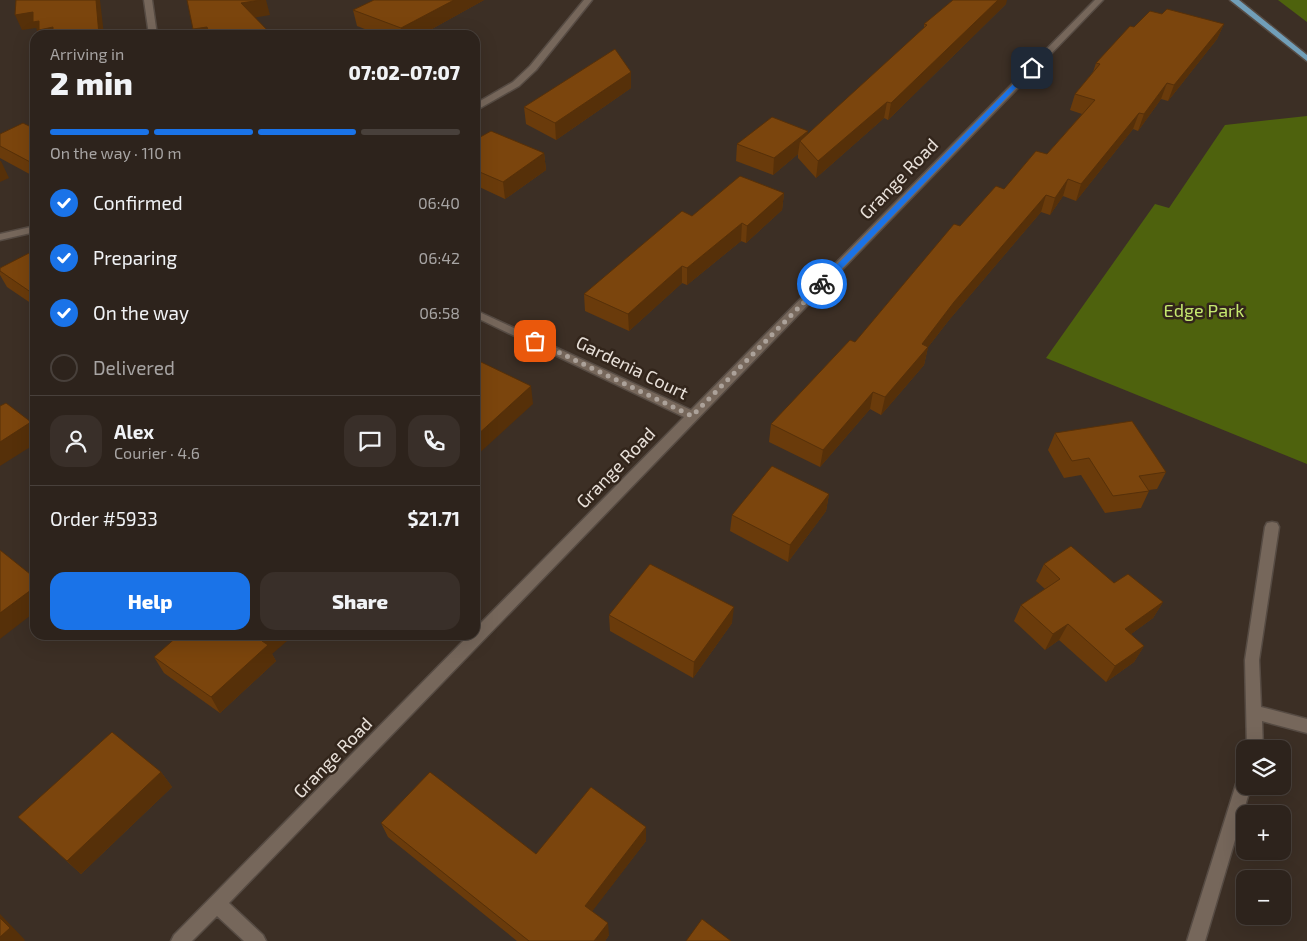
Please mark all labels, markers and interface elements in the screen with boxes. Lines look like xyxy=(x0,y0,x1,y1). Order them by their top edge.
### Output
text: Arriving in xyxy=(50,44,124,63)
pin xyxy=(1011,47,1053,89)
icon: home xyxy=(1018,54,1046,82)
text: 07:02–07:07 xyxy=(349,61,460,84)
text: 2 min xyxy=(50,63,133,101)
street label: Grange Road xyxy=(854,133,942,223)
text: On the way · 110 m xyxy=(50,143,181,162)
icon: check xyxy=(50,189,78,217)
text: Confirmed xyxy=(93,191,183,214)
text: 06:40 xyxy=(418,193,460,212)
icon: check xyxy=(50,244,78,272)
text: Preparing xyxy=(93,246,177,269)
text: 06:42 xyxy=(419,248,460,267)
courier xyxy=(797,259,847,309)
icon: bike xyxy=(808,270,836,298)
icon: check xyxy=(50,299,78,327)
park label: Edge Park xyxy=(1164,299,1244,321)
text: On the way xyxy=(93,301,189,324)
text: 06:58 xyxy=(419,303,460,322)
pin xyxy=(514,320,556,362)
icon: bag xyxy=(521,327,549,355)
street label: Gardenia Court xyxy=(573,331,692,404)
text: Delivered xyxy=(93,356,175,379)
button: person xyxy=(50,415,102,467)
button: chat xyxy=(344,415,396,467)
button: phone xyxy=(408,415,460,467)
text: Alex xyxy=(114,420,154,443)
street label: Grange Road xyxy=(571,422,659,512)
text: Courier · 4.6 xyxy=(114,443,200,462)
text: Order #5933 xyxy=(50,507,158,530)
text: $21.71 xyxy=(407,507,460,530)
button: Help xyxy=(50,572,250,630)
button: Share xyxy=(260,572,460,630)
street label: Grange Road xyxy=(288,712,376,802)
map controls xyxy=(1236,740,1291,925)
button: layers xyxy=(1236,740,1291,795)
button: + xyxy=(1236,805,1291,860)
button: − xyxy=(1236,870,1291,925)

